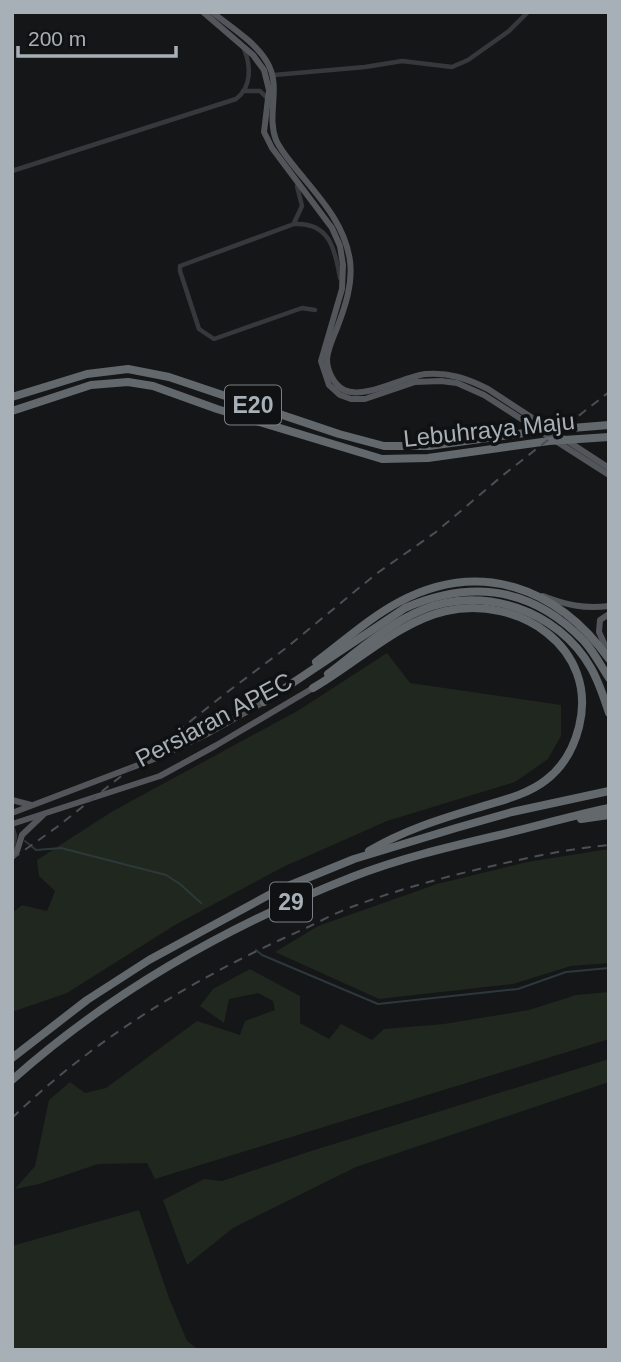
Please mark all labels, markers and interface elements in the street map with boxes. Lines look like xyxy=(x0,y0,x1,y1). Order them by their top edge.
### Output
scale bar xyxy=(18,14,175,58)
text: 200 m xyxy=(28,27,86,50)
road number: E20 xyxy=(225,386,281,424)
street label: Lebuhraya Maju xyxy=(402,407,576,452)
street label: Persiaran APEC xyxy=(131,667,297,772)
road number: 29 xyxy=(270,882,312,922)

